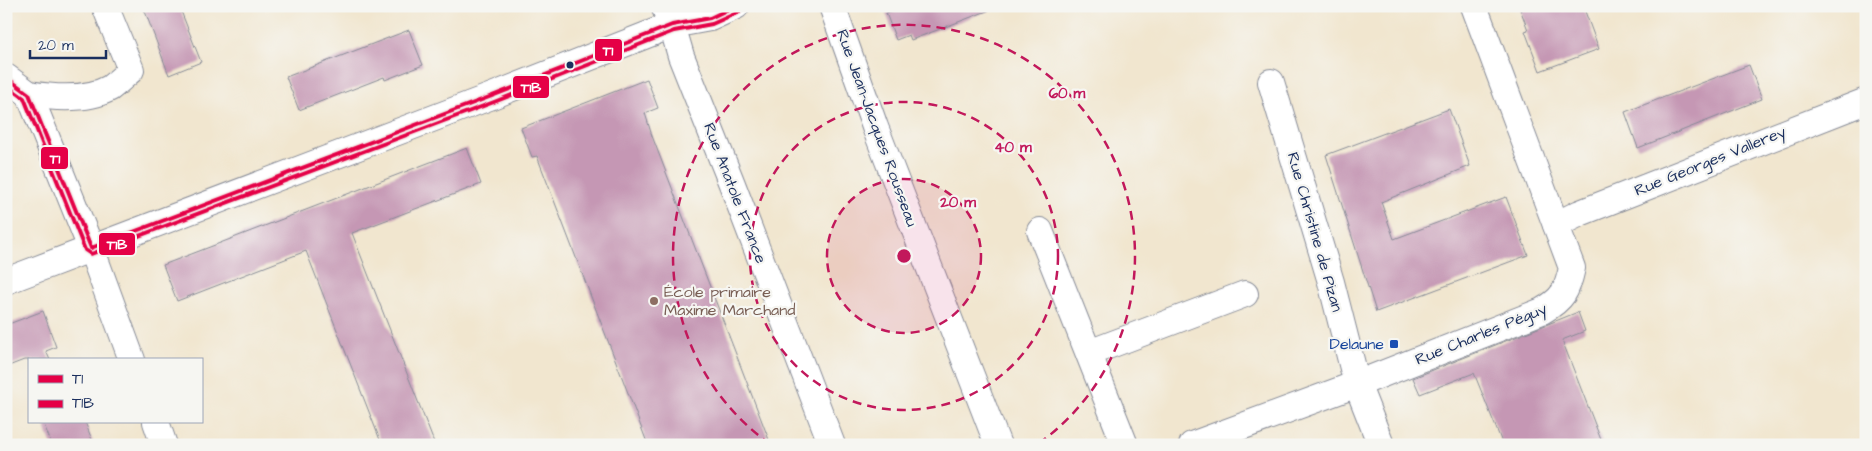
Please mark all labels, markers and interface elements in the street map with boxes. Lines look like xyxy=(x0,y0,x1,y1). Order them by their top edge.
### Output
street label: Rue Jean-Jacques Rousseau xyxy=(831,26,923,230)
scale bar xyxy=(30,28,106,60)
text: 20 m xyxy=(38,35,74,56)
line badge: T1 xyxy=(594,38,623,62)
text: T1 xyxy=(602,41,613,61)
unlabelled marker xyxy=(565,60,575,70)
line badge: T1B xyxy=(512,75,550,99)
text: T1B xyxy=(520,78,541,98)
text: 60 m xyxy=(1049,83,1086,104)
street label: Rue Anatole France xyxy=(698,120,772,267)
street label: Rue Georges Vallerey xyxy=(1631,120,1790,202)
text: 40 m xyxy=(994,137,1032,158)
line badge: T1 xyxy=(40,146,69,170)
text: T1 xyxy=(49,149,60,169)
street label: Rue Christine de Pizan xyxy=(1282,150,1348,314)
text: 20 m xyxy=(939,192,976,213)
line badge: T1B xyxy=(98,232,136,256)
text: T1B xyxy=(106,235,127,255)
centre of rings xyxy=(895,247,913,265)
place label: École primaire Maxime Marchand xyxy=(664,281,795,321)
marker: École primaire Maxime Marchand xyxy=(648,295,660,307)
street label: Rue Charles Péguy xyxy=(1412,297,1551,371)
place label: Delaune xyxy=(1330,333,1384,355)
marker: Delaune xyxy=(1388,338,1400,350)
legend xyxy=(28,358,202,424)
text: T1 xyxy=(72,369,83,390)
text: T1B xyxy=(72,393,94,414)

